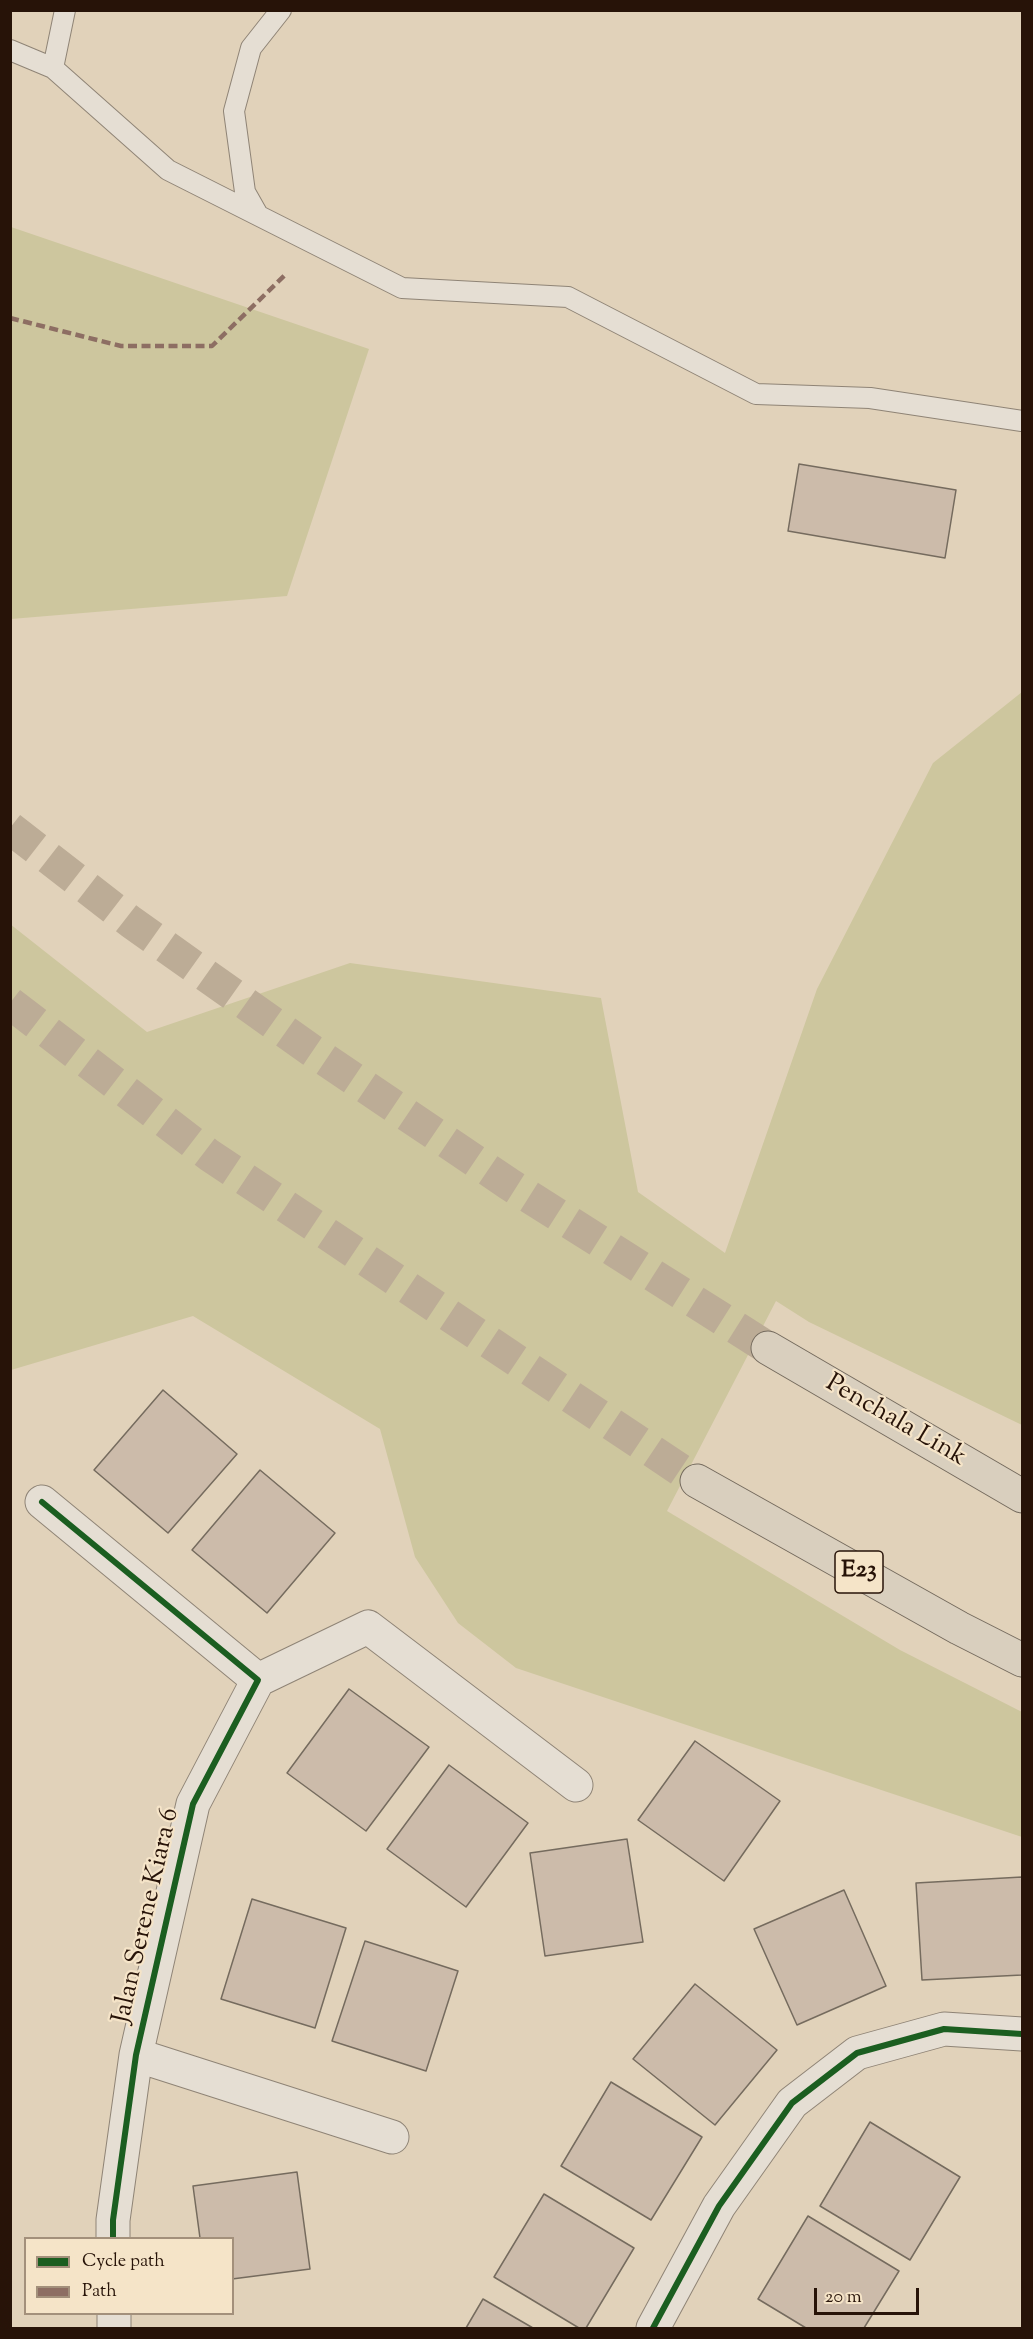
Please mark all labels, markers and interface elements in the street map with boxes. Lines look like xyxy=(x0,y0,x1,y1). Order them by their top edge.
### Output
street label: Penchala Link xyxy=(819,1369,971,1475)
road number: E23 xyxy=(835,1551,883,1593)
street label: Jalan Serene Kiara 6 xyxy=(108,1805,188,2027)
legend xyxy=(24,2237,234,2315)
text: Cycle path xyxy=(82,2249,165,2275)
scale bar xyxy=(817,2276,922,2314)
text: Path xyxy=(82,2279,117,2305)
text: 20 m xyxy=(825,2285,862,2311)

